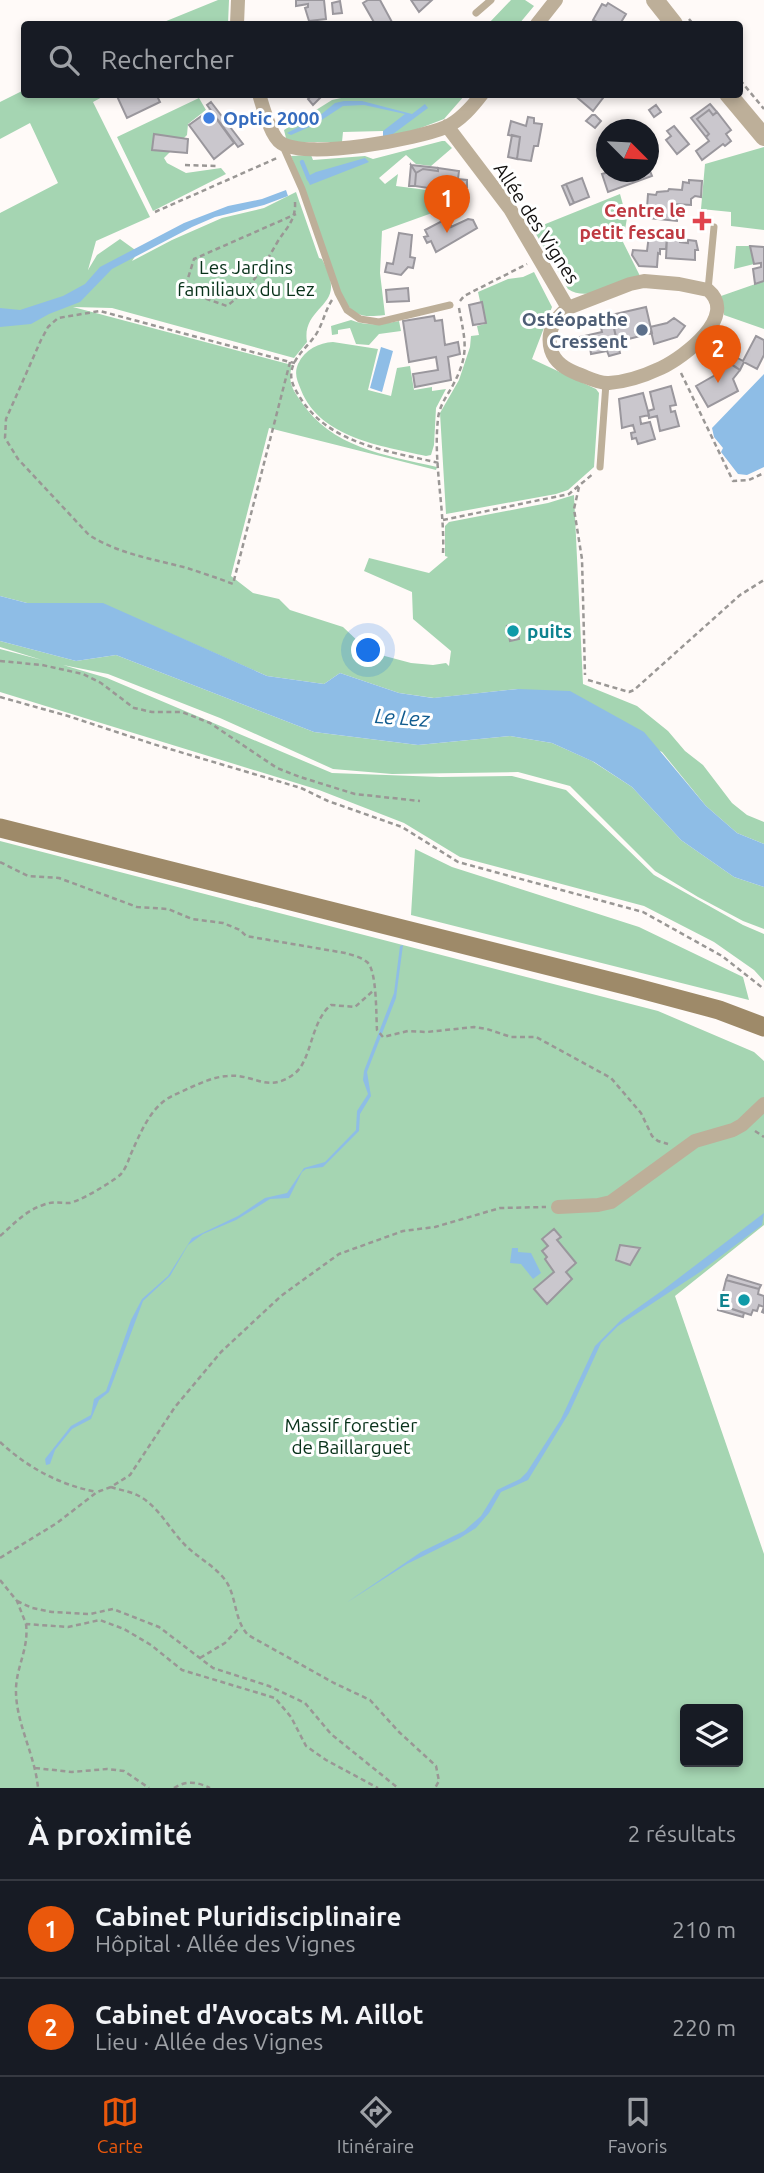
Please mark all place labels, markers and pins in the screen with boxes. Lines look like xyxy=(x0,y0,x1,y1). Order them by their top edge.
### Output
place label: Optic 2000 xyxy=(223,107,320,129)
marker: Optic 2000 xyxy=(201,110,217,126)
pin: 1 xyxy=(424,175,470,233)
place label: Centre le petit fescau xyxy=(579,199,686,243)
marker: Centre le petit fescau xyxy=(692,211,712,231)
place label: Ostéopathe Cressent xyxy=(522,308,628,352)
marker: Ostéopathe Cressent xyxy=(634,322,650,338)
pin: 2 xyxy=(695,325,741,383)
place label: puits xyxy=(527,620,572,642)
marker: puits xyxy=(505,623,521,639)
place label: E xyxy=(719,1289,730,1311)
marker: E xyxy=(736,1292,752,1308)

